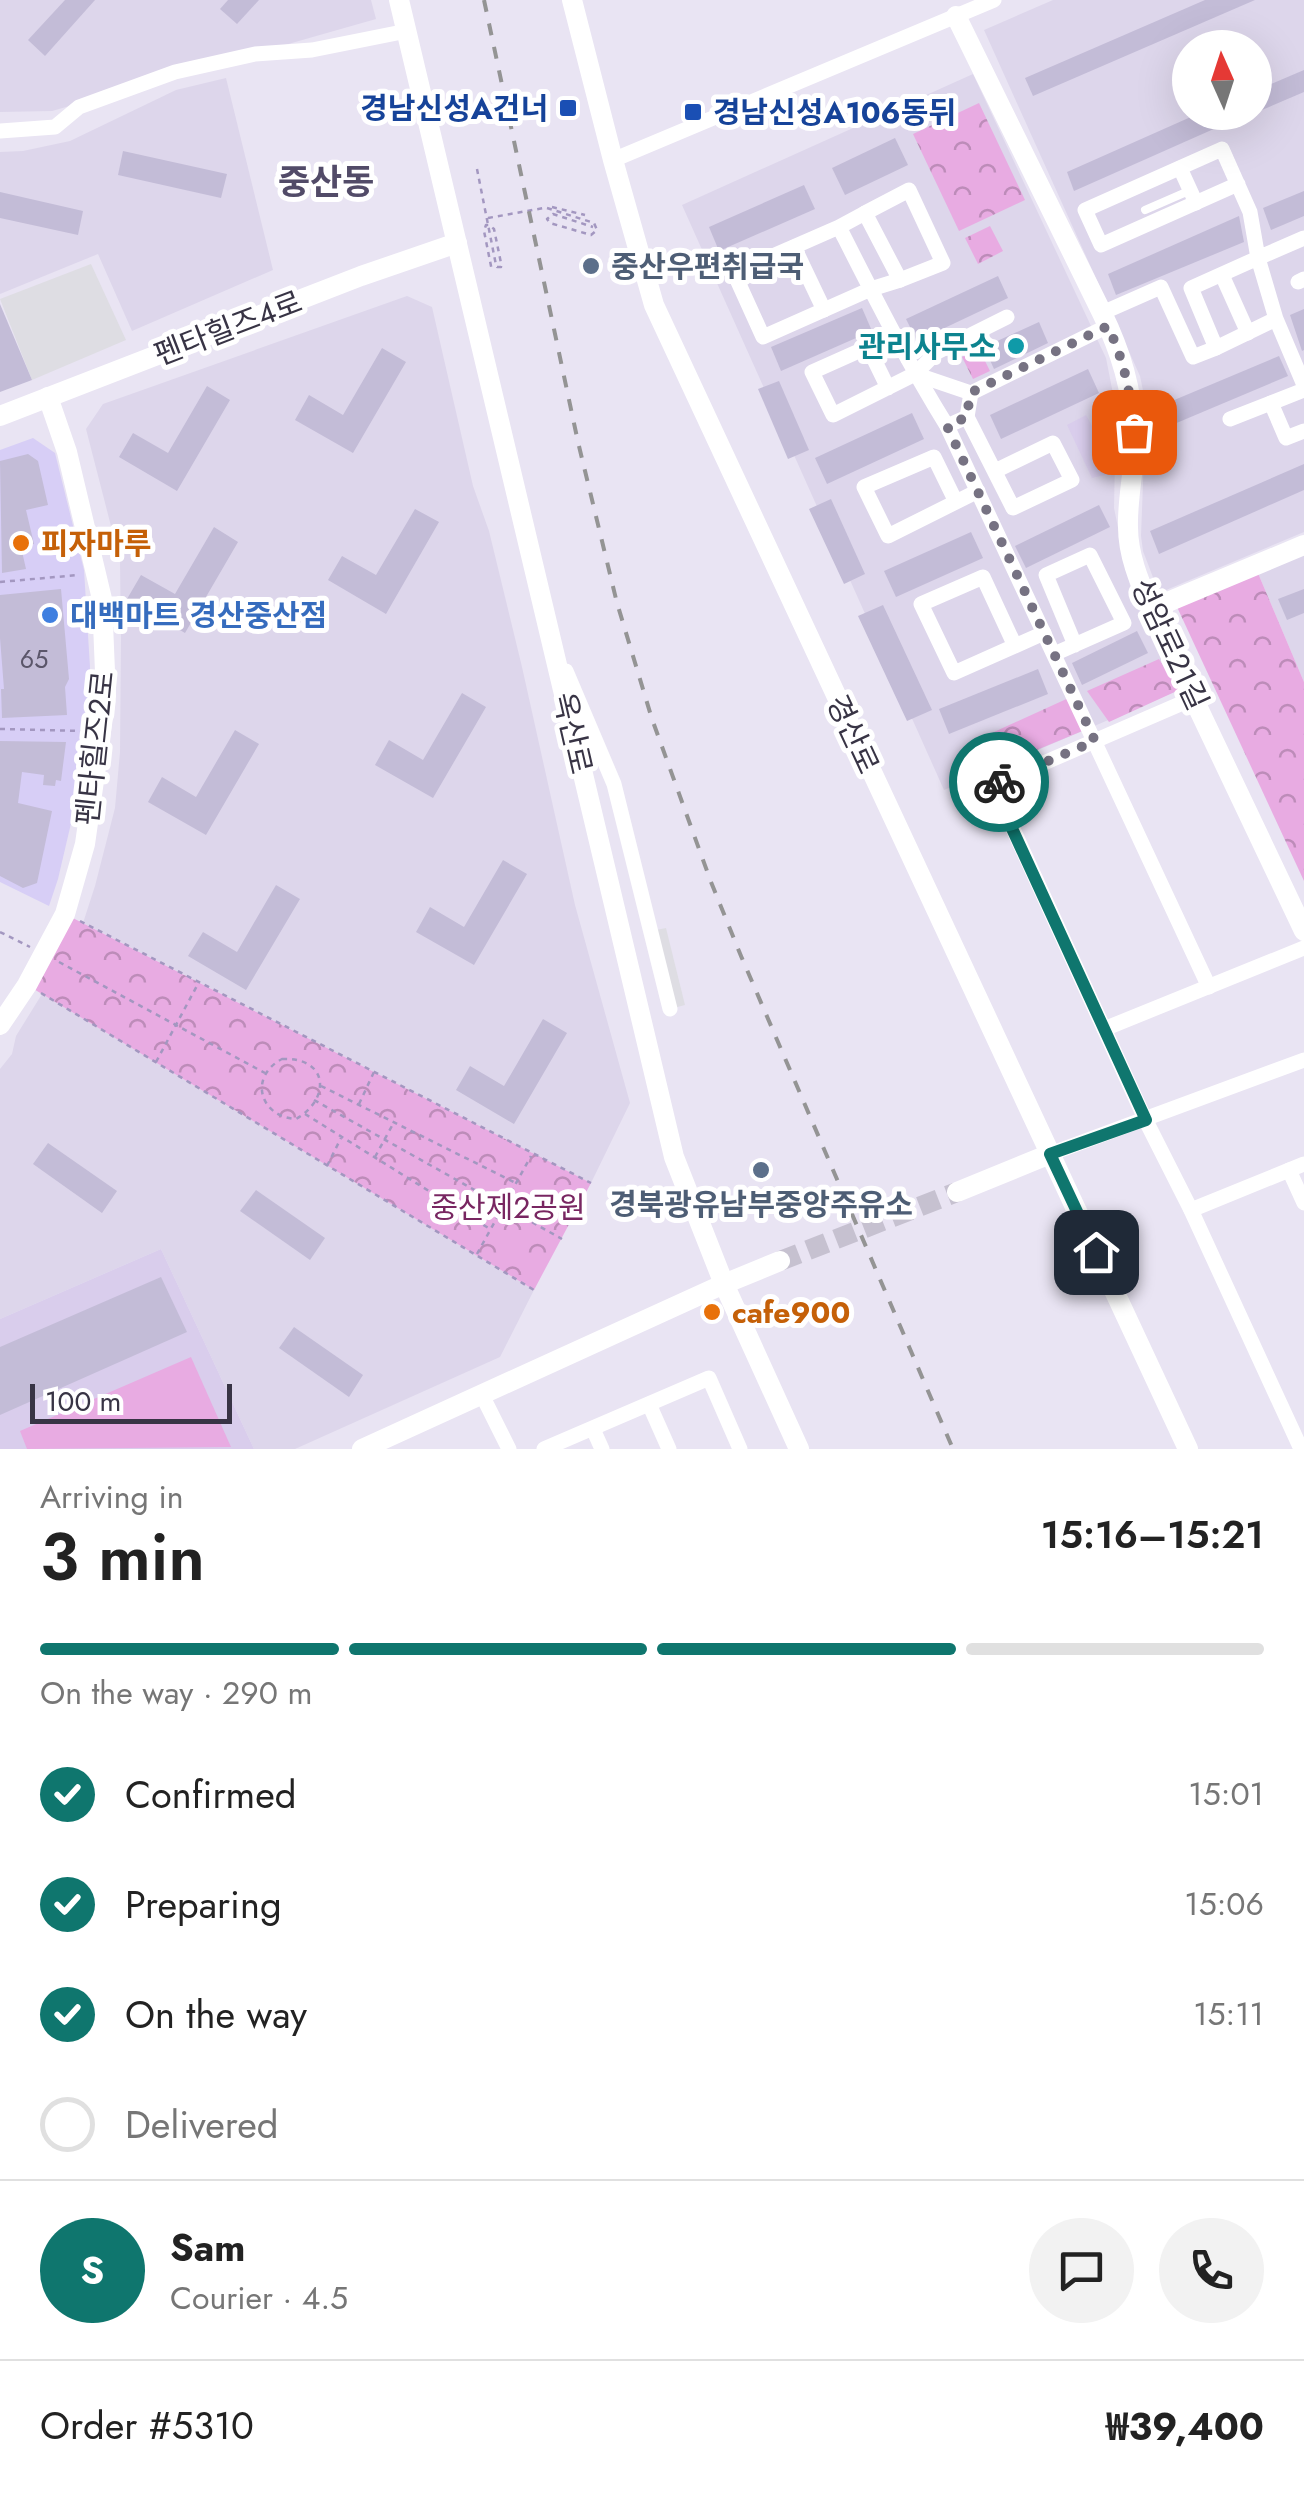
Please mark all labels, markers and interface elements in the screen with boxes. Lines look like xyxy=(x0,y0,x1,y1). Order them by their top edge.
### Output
north arrow xyxy=(1172,30,1272,130)
map controls xyxy=(1172,30,1272,130)
place label: 경남신성A건너 xyxy=(360,87,548,130)
place label: 경남신성A106동뒤 xyxy=(713,91,956,134)
marker: 경남신성A건너 xyxy=(557,97,579,119)
marker: 경남신성A106동뒤 xyxy=(682,101,704,123)
district label: 중산동 xyxy=(278,157,374,207)
place label: 중산우편취급국 xyxy=(611,245,804,288)
marker: 중산우편취급국 xyxy=(580,255,602,277)
street label: 펜타힐즈4로 xyxy=(148,280,308,376)
place label: 관리사무소 xyxy=(858,325,996,368)
marker: 관리사무소 xyxy=(1005,335,1027,357)
pin xyxy=(1092,390,1177,475)
icon: bag xyxy=(1107,405,1162,460)
place label: 피자마루 xyxy=(41,522,151,565)
marker: 피자마루 xyxy=(10,532,32,554)
street label: 성암로21길 xyxy=(1121,571,1219,717)
place label: 대백마트 경산중산점 xyxy=(70,594,327,637)
marker: 대백마트 경산중산점 xyxy=(39,604,61,626)
house number: 65 xyxy=(20,641,48,677)
street label: 펜타힐즈2로 xyxy=(66,669,124,827)
street label: 경산로 xyxy=(816,687,890,781)
street label: 옥산로 xyxy=(543,688,603,778)
courier xyxy=(949,732,1049,832)
icon: bike xyxy=(972,755,1027,810)
marker: 경북광유남부중앙주유소 xyxy=(750,1159,772,1181)
place label: 경북광유남부중앙주유소 xyxy=(609,1183,913,1226)
park label: 중산제2공원 xyxy=(430,1186,586,1229)
pin xyxy=(1054,1210,1139,1295)
icon: home xyxy=(1069,1225,1124,1280)
place label: cafe900 xyxy=(732,1291,850,1334)
marker: cafe900 xyxy=(701,1301,723,1323)
scale bar xyxy=(30,1379,232,1424)
text: 100 m xyxy=(45,1381,121,1422)
text: Arriving in xyxy=(40,1474,184,1520)
text: 15:16–15:21 xyxy=(1041,1507,1264,1562)
text: 3 min xyxy=(40,1510,205,1604)
text: On the way · 290 m xyxy=(40,1670,313,1716)
icon: check xyxy=(40,1767,95,1822)
text: Confirmed xyxy=(125,1767,296,1822)
text: 15:01 xyxy=(1188,1771,1264,1817)
icon: check xyxy=(40,1877,95,1932)
text: Preparing xyxy=(125,1877,282,1932)
text: 15:06 xyxy=(1184,1881,1264,1927)
icon: check xyxy=(40,1987,95,2042)
text: On the way xyxy=(125,1987,307,2042)
text: 15:11 xyxy=(1193,1991,1264,2037)
text: Delivered xyxy=(125,2097,278,2152)
button: chat xyxy=(1029,2218,1134,2323)
button: phone xyxy=(1159,2218,1264,2323)
text: Sam xyxy=(170,2220,245,2275)
text: S xyxy=(81,2243,104,2298)
text: Courier · 4.5 xyxy=(170,2275,348,2321)
text: Order #5310 xyxy=(40,2398,254,2453)
text: ₩39,400 xyxy=(1106,2399,1264,2454)

